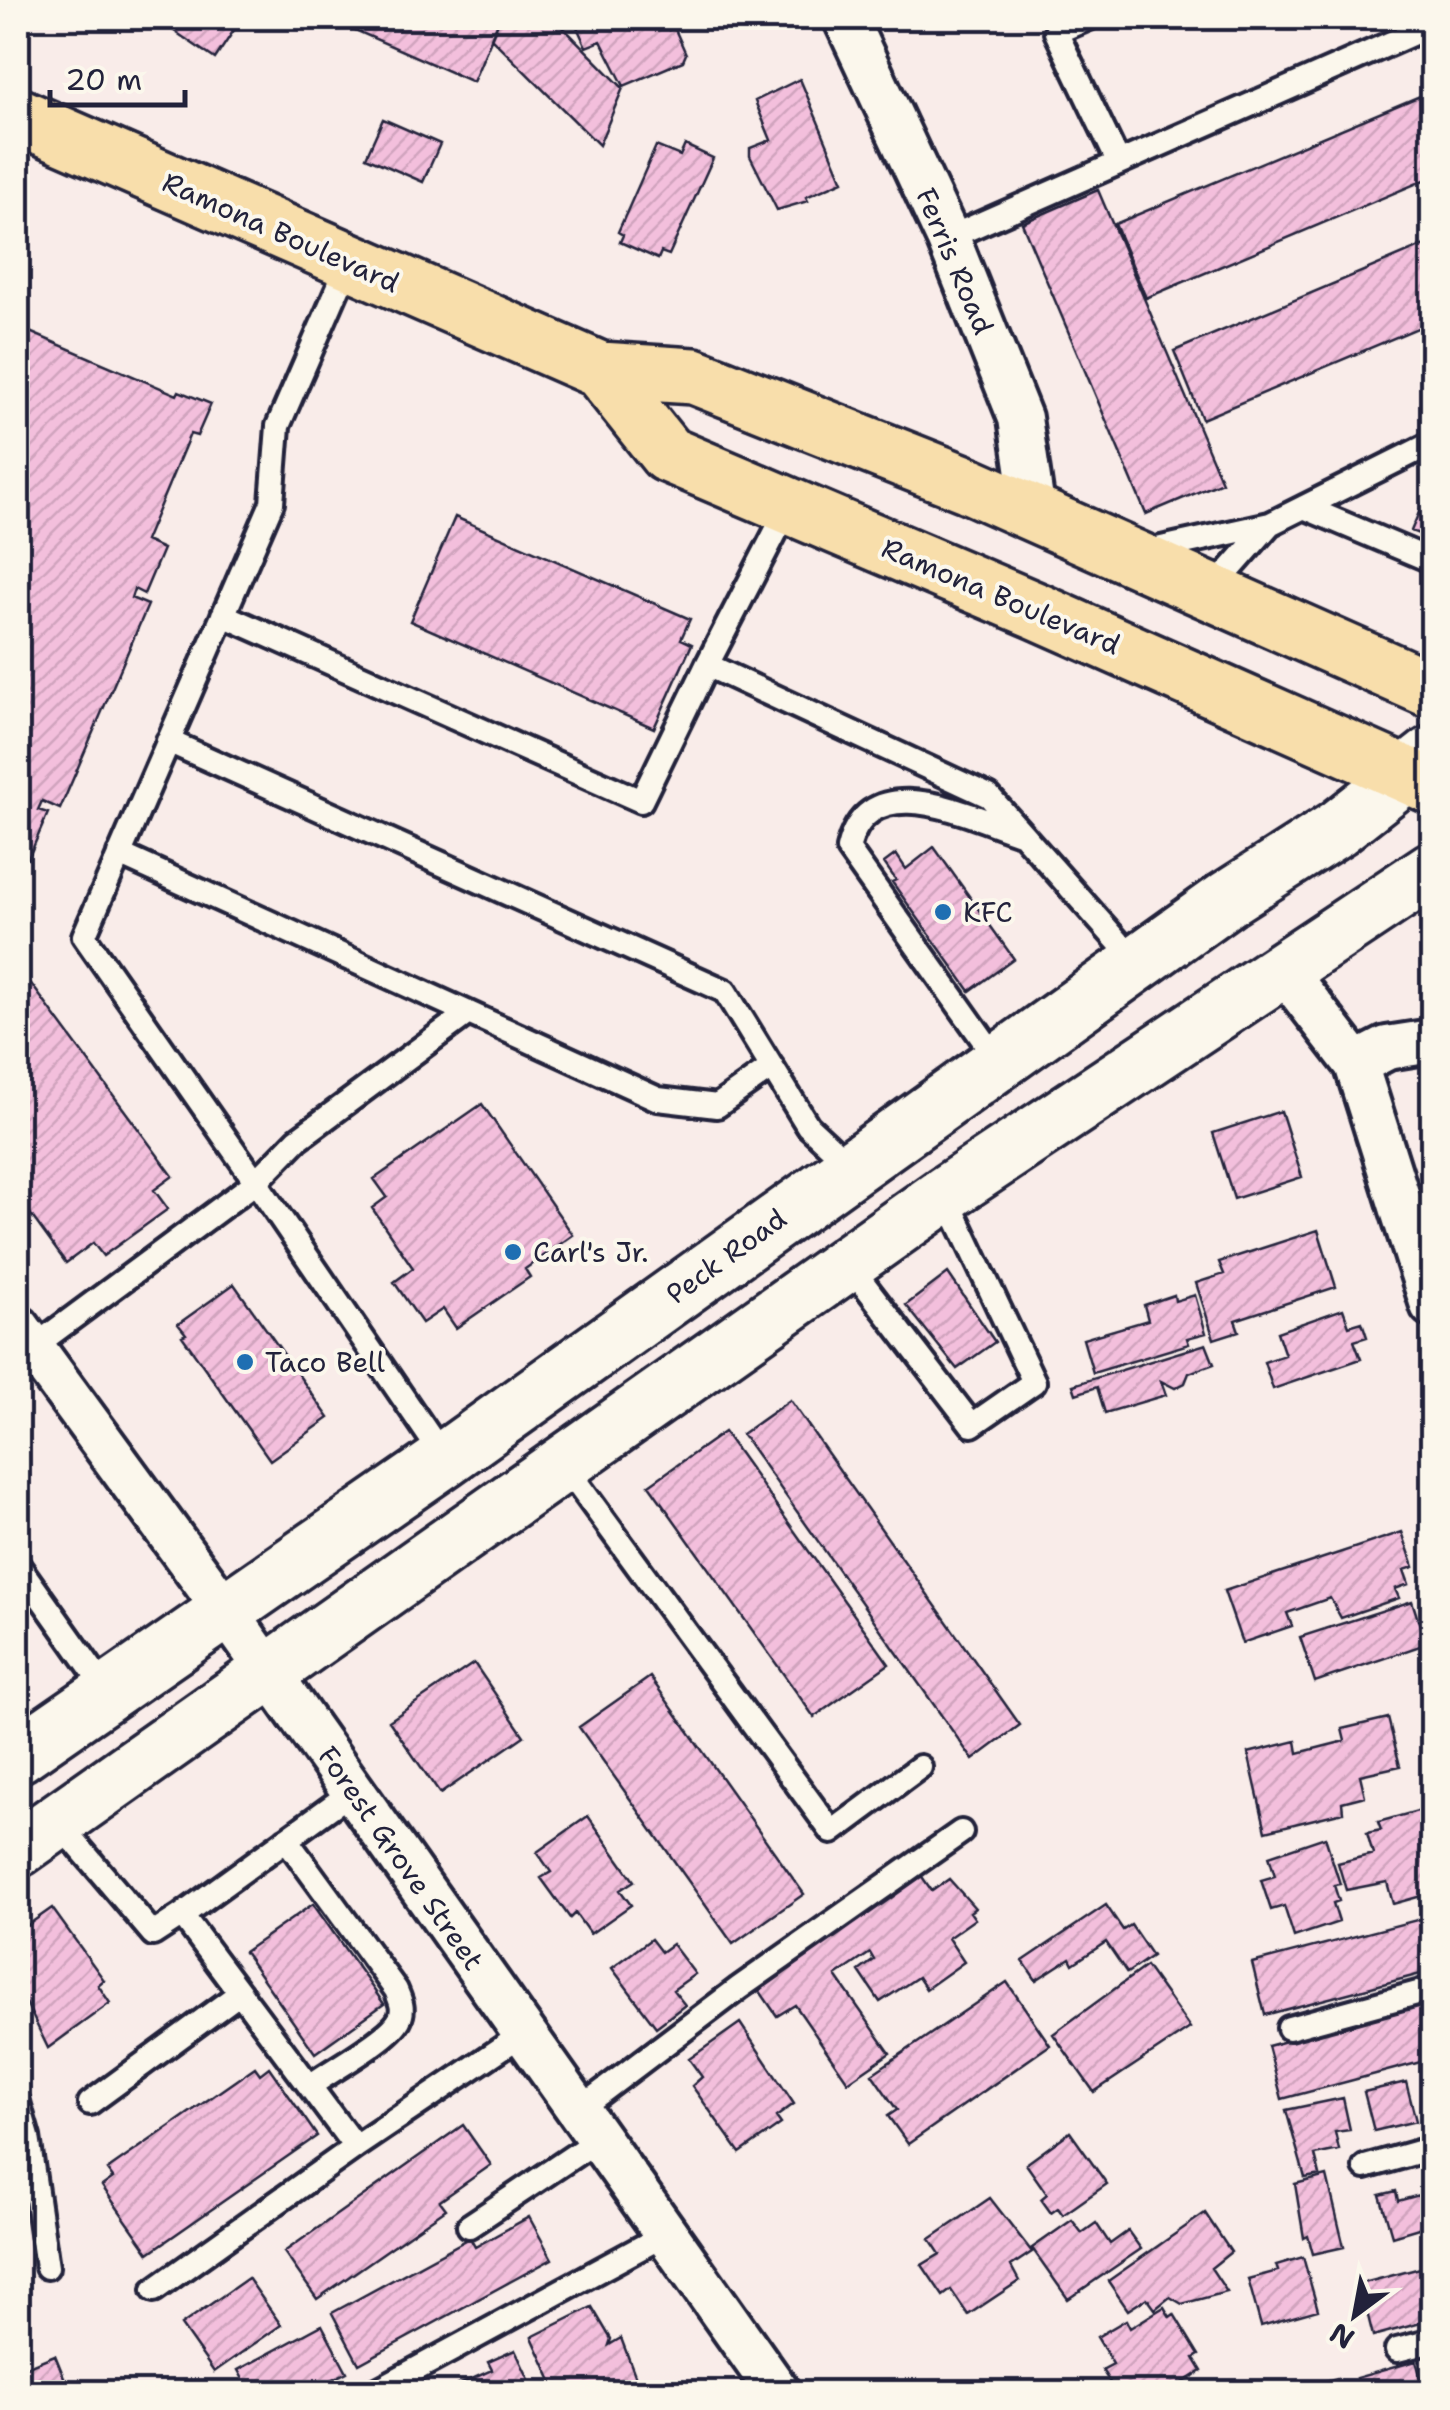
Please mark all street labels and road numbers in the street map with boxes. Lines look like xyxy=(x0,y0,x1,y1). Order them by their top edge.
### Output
street label: Ramona Boulevard xyxy=(157,163,405,301)
street label: Ferris Road xyxy=(907,182,1003,340)
street label: Ramona Boulevard xyxy=(876,529,1126,663)
street label: Peck Road xyxy=(658,1199,794,1313)
street label: Forest Grove Street xyxy=(309,1738,493,1978)

